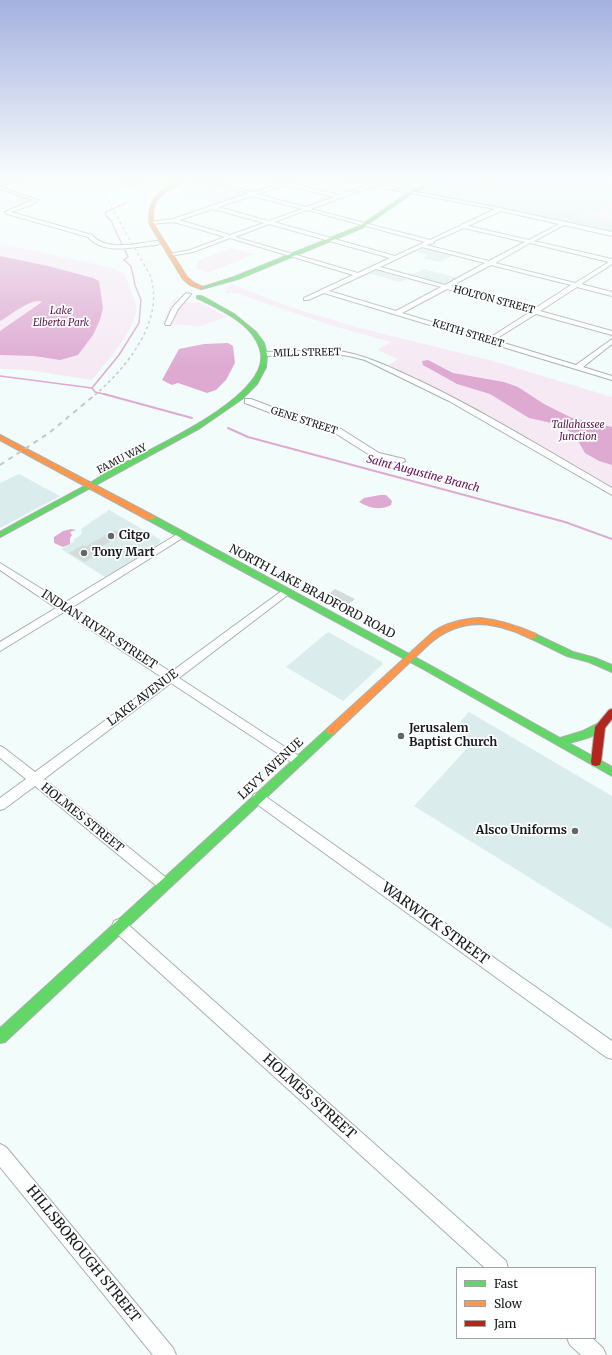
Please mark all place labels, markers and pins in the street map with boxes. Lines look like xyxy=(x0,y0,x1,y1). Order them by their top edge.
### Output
place label: Citgo xyxy=(119,529,150,543)
marker: Citgo xyxy=(106,531,116,541)
place label: Tony Mart xyxy=(92,546,155,560)
marker: Tony Mart xyxy=(79,548,89,558)
place label: Jerusalem Baptist Church xyxy=(409,722,497,750)
marker: Jerusalem Baptist Church xyxy=(396,731,406,741)
place label: Alsco Uniforms xyxy=(476,824,567,838)
marker: Alsco Uniforms xyxy=(570,826,580,836)

